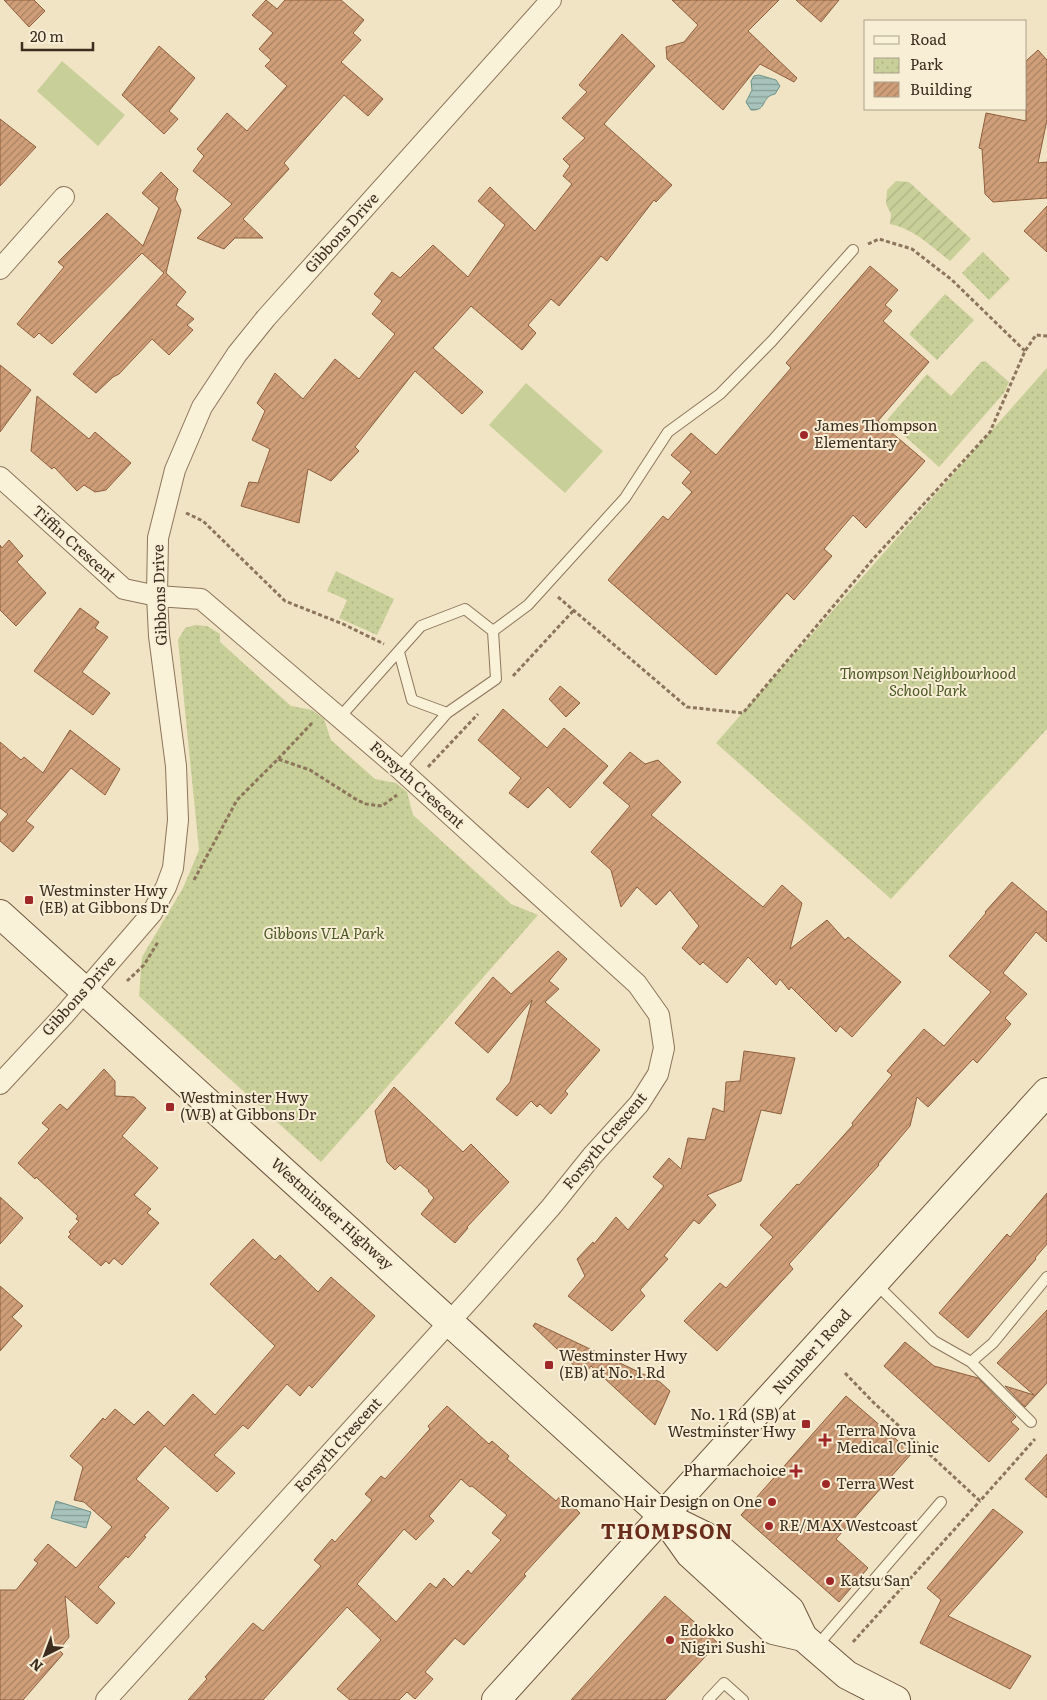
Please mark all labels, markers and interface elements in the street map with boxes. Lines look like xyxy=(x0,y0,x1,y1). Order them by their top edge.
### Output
scale bar xyxy=(22,20,94,52)
legend xyxy=(864,20,1027,110)
text: 20 m xyxy=(30,24,64,47)
text: Road xyxy=(910,27,946,50)
text: Park xyxy=(910,52,944,75)
text: Building xyxy=(910,77,972,100)
street label: Gibbons Drive xyxy=(298,186,383,277)
place label: James Thompson Elementary xyxy=(814,413,937,453)
marker: James Thompson Elementary xyxy=(798,429,810,441)
street label: Tiffin Crescent xyxy=(28,499,122,587)
street label: Gibbons Drive xyxy=(145,544,172,646)
park label: Thompson Neighbourhood School Park xyxy=(840,661,1017,701)
street label: Forsyth Crescent xyxy=(365,735,471,833)
place label: Westminster Hwy (EB) at Gibbons Dr xyxy=(39,878,169,918)
marker: Westminster Hwy (EB) at Gibbons Dr xyxy=(23,894,35,906)
park label: Gibbons VLA Park xyxy=(263,921,385,944)
street label: Gibbons Drive xyxy=(35,949,120,1040)
place label: Westminster Hwy (WB) at Gibbons Dr xyxy=(180,1085,316,1125)
street label: Forsyth Crescent xyxy=(556,1086,652,1194)
marker: Westminster Hwy (WB) at Gibbons Dr xyxy=(164,1101,176,1113)
street label: Westminster Highway xyxy=(266,1151,400,1275)
street label: Number 1 Road xyxy=(766,1303,856,1399)
place label: Westminster Hwy (EB) at No. 1 Rd xyxy=(559,1343,688,1383)
marker: Westminster Hwy (EB) at No. 1 Rd xyxy=(543,1359,555,1371)
street label: Forsyth Crescent xyxy=(288,1391,386,1497)
place label: No. 1 Rd (SB) at Westminster Hwy xyxy=(668,1402,796,1442)
marker: No. 1 Rd (SB) at Westminster Hwy xyxy=(800,1418,812,1430)
place label: Terra Nova Medical Clinic xyxy=(836,1418,940,1458)
marker: Terra Nova Medical Clinic xyxy=(818,1433,832,1447)
place label: Pharmachoice xyxy=(683,1458,786,1481)
marker: Pharmachoice xyxy=(790,1465,802,1477)
place label: Terra West xyxy=(836,1471,914,1494)
marker: Terra West xyxy=(820,1478,832,1490)
place label: Romano Hair Design on One xyxy=(560,1489,762,1512)
marker: Romano Hair Design on One xyxy=(766,1496,778,1508)
place label: RE/MAX Westcoast xyxy=(779,1513,918,1536)
district label: THOMPSON xyxy=(601,1515,733,1545)
marker: RE/MAX Westcoast xyxy=(763,1520,775,1532)
place label: Katsu San xyxy=(840,1568,910,1591)
marker: Katsu San xyxy=(824,1575,836,1587)
place label: Edokko Nigiri Sushi xyxy=(680,1618,766,1658)
north arrow xyxy=(20,1630,70,1680)
marker: Edokko Nigiri Sushi xyxy=(664,1634,676,1646)
text: N xyxy=(24,1654,47,1677)

